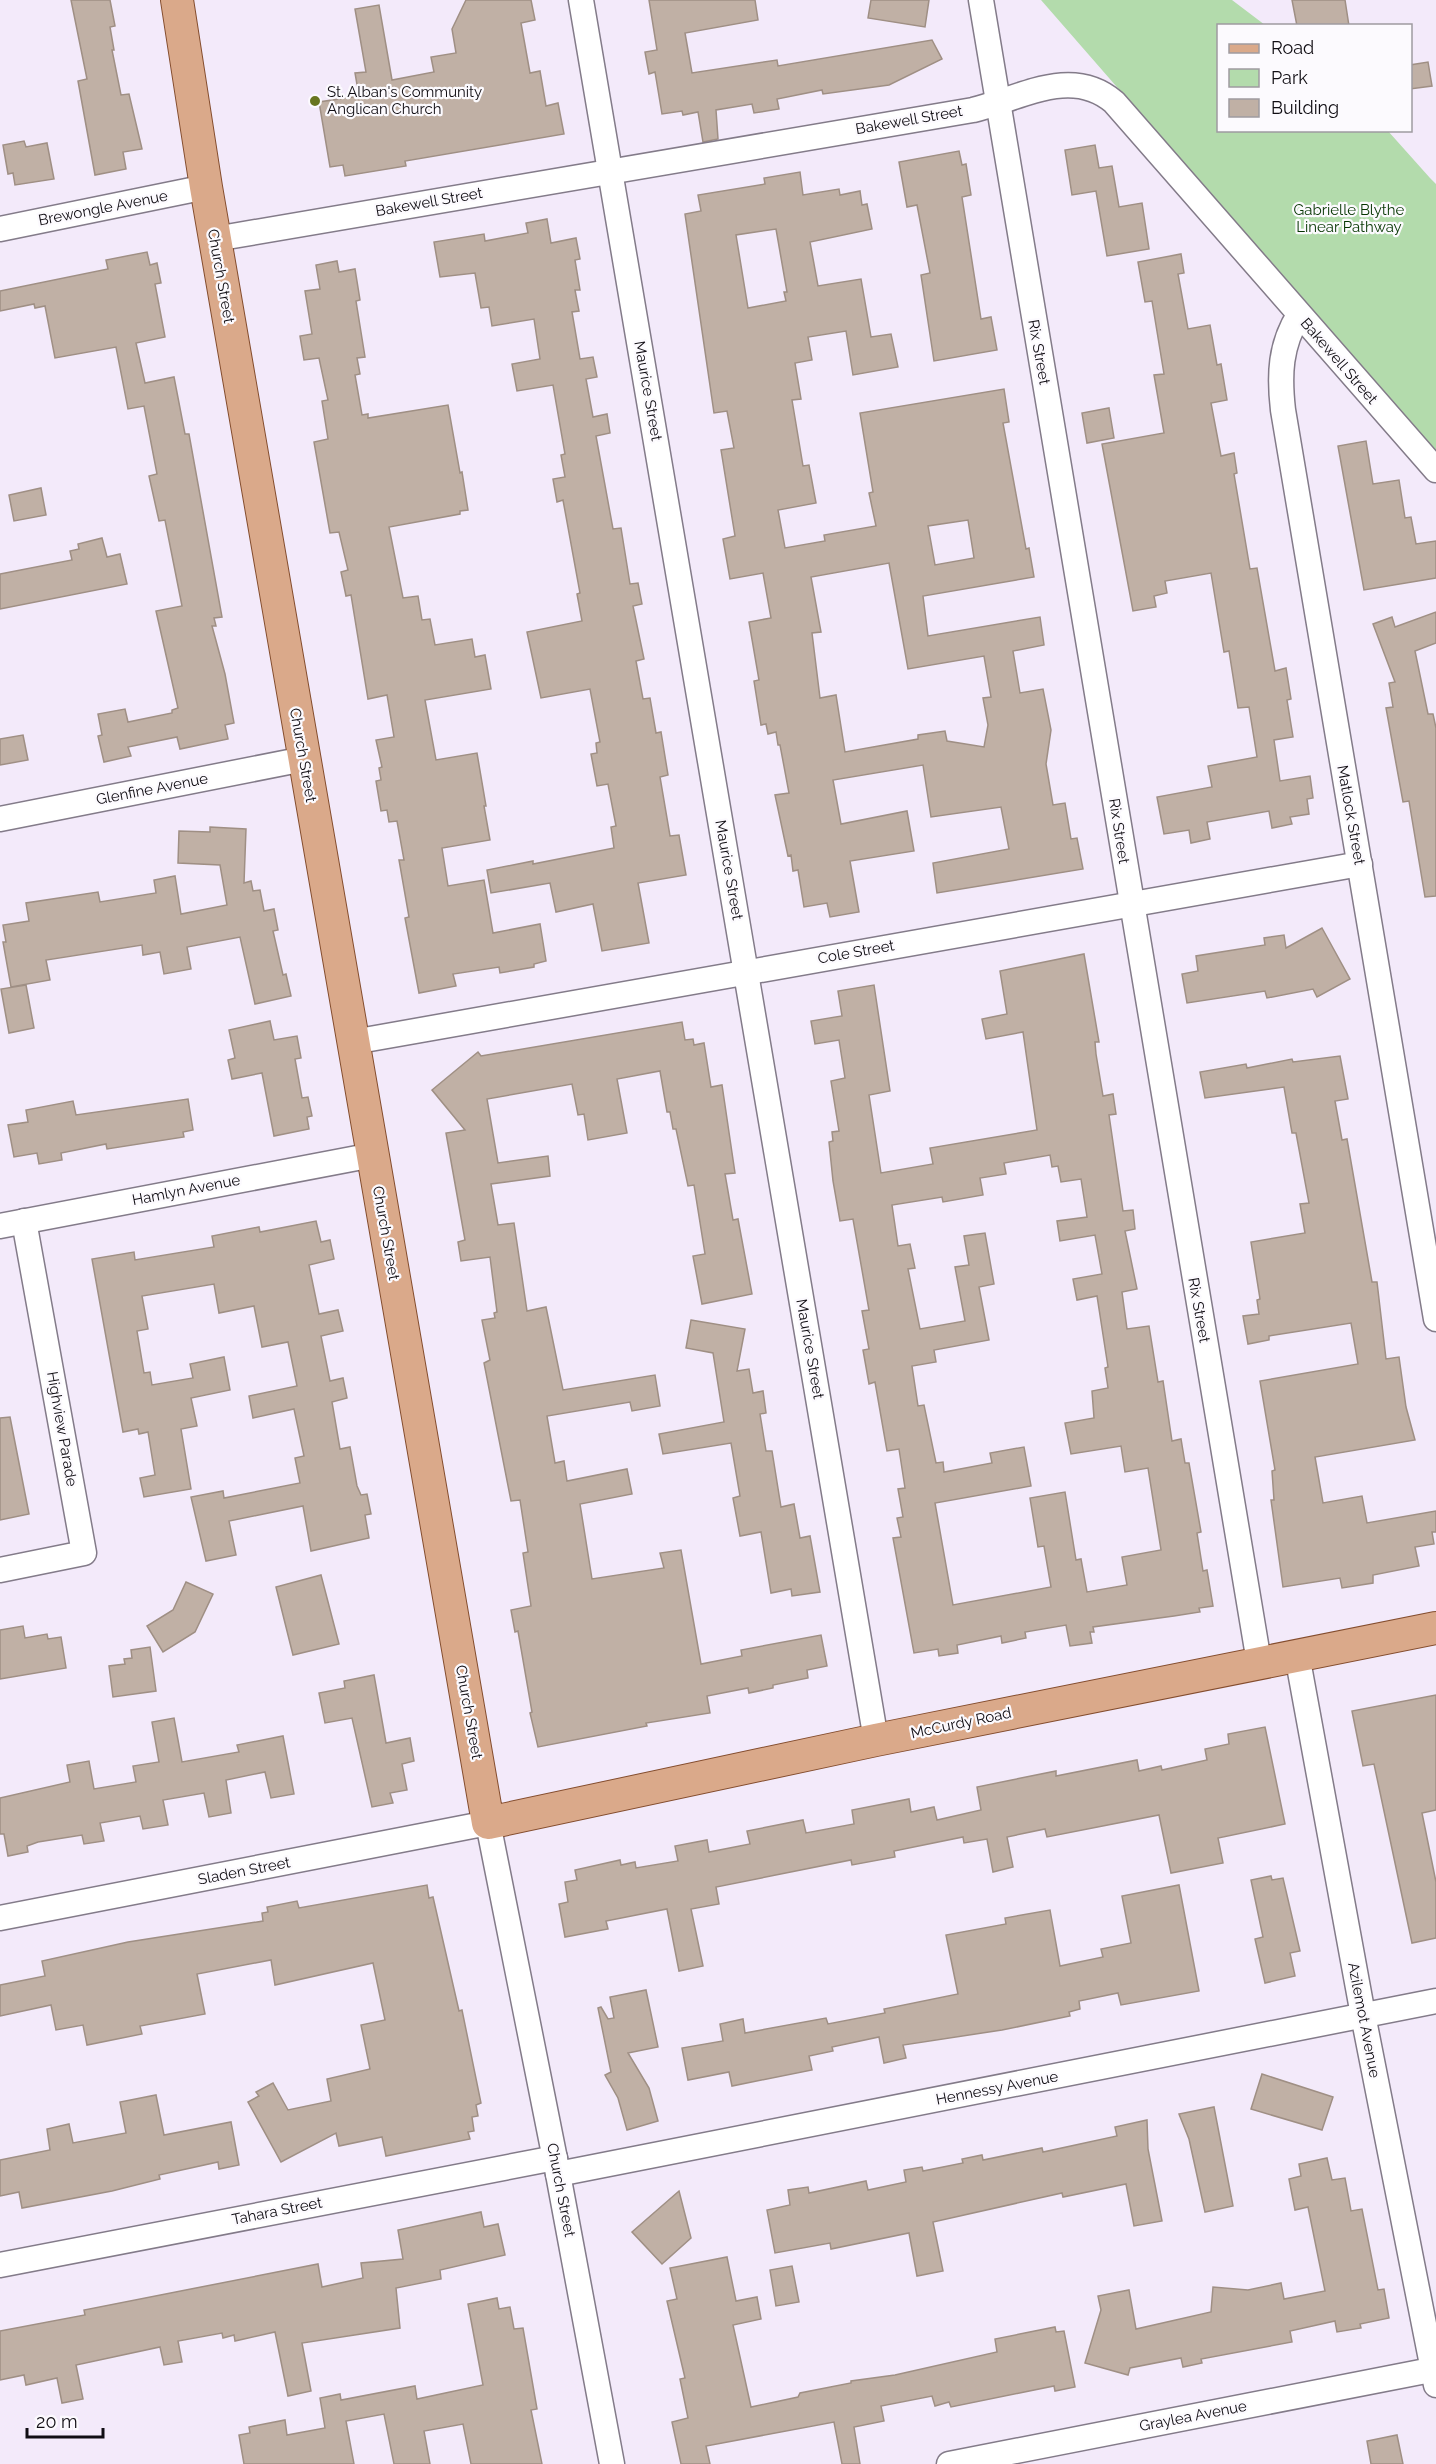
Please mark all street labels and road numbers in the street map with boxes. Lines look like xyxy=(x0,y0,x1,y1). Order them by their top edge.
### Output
street label: Bakewell Street xyxy=(854,102,964,138)
street label: Bakewell Street xyxy=(374,184,484,220)
street label: Brewongle Avenue xyxy=(37,187,169,229)
street label: Church Street xyxy=(204,227,238,325)
street label: Bakewell Street xyxy=(1297,314,1381,408)
street label: Rix Street xyxy=(1024,318,1054,386)
street label: Maurice Street xyxy=(630,340,666,442)
street label: Church Street xyxy=(286,706,320,804)
street label: Matlock Street xyxy=(1333,764,1369,866)
street label: Glenfine Avenue xyxy=(95,769,210,809)
street label: Rix Street xyxy=(1105,797,1133,865)
street label: Maurice Street xyxy=(711,819,747,921)
street label: Cole Street xyxy=(816,936,896,968)
street label: Hamlyn Avenue xyxy=(130,1171,242,1209)
street label: Church Street xyxy=(369,1184,403,1282)
street label: Rix Street xyxy=(1184,1276,1214,1344)
street label: Maurice Street xyxy=(792,1298,828,1400)
street label: Highview Parade xyxy=(43,1370,81,1488)
street label: Church Street xyxy=(452,1663,486,1761)
street label: McCurdy Road xyxy=(909,1704,1013,1742)
street label: Sladen Street xyxy=(196,1853,292,1889)
street label: Azilemot Avenue xyxy=(1344,1961,1384,2079)
street label: Hennessy Avenue xyxy=(934,2067,1060,2109)
street label: Church Street xyxy=(543,2141,579,2239)
street label: Tahara Street xyxy=(230,2193,324,2229)
street label: Graylea Avenue xyxy=(1138,2397,1248,2435)

